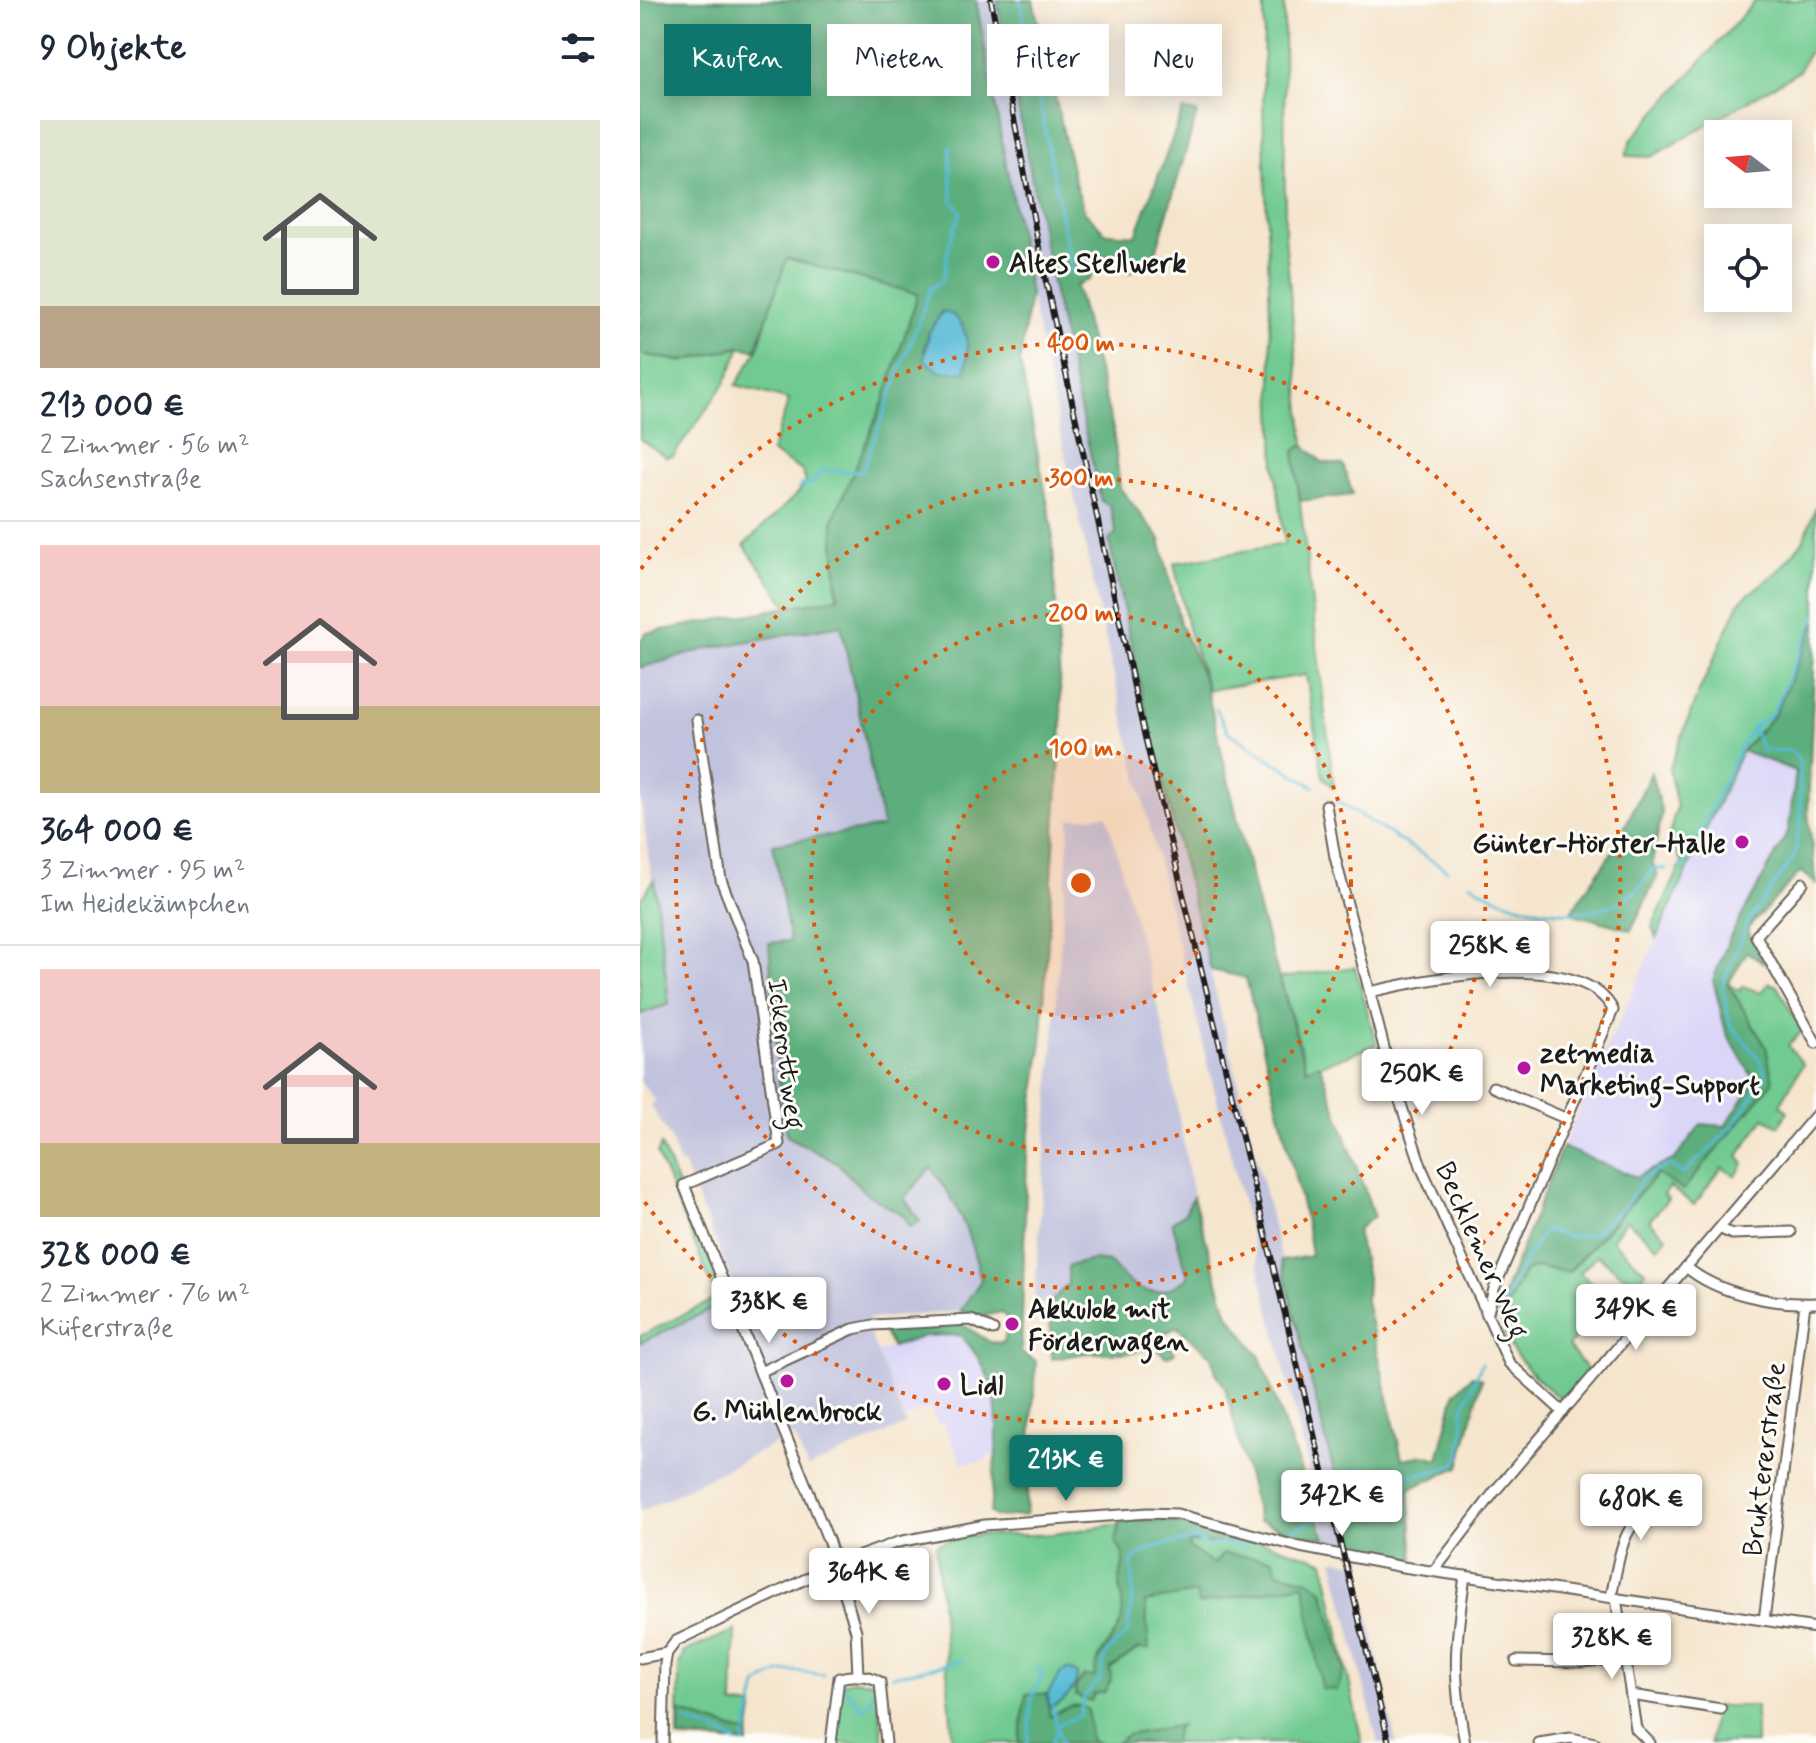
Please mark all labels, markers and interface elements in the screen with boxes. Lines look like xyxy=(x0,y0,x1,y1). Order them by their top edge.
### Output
chip: Kaufen xyxy=(664,24,811,96)
chip: Mieten xyxy=(827,24,971,96)
chip: Filter xyxy=(987,24,1109,96)
chip: Neu xyxy=(1125,24,1222,96)
text: 9 Objekte xyxy=(40,26,186,71)
icon: filters xyxy=(556,26,600,70)
north arrow xyxy=(1704,120,1792,208)
map controls xyxy=(1704,120,1792,312)
icon: home xyxy=(248,172,392,316)
button: locate xyxy=(1704,224,1792,312)
place label: Altes Stellwerk xyxy=(1009,246,1186,283)
marker: Altes Stellwerk xyxy=(984,253,1002,271)
text: 400 m xyxy=(1047,329,1115,360)
text: 213 000 € xyxy=(40,384,185,429)
text: 2 Zimmer · 56 m² xyxy=(40,429,250,463)
text: Sachsenstraße xyxy=(40,463,202,497)
text: 300 m xyxy=(1049,464,1113,495)
icon: home xyxy=(248,597,392,741)
text: 200 m xyxy=(1048,599,1114,630)
text: 100 m xyxy=(1049,734,1113,765)
text: 364 000 € xyxy=(40,809,194,854)
place label: Günter-Hörster-Halle xyxy=(1472,826,1726,863)
marker: Günter-Hörster-Halle xyxy=(1733,833,1751,851)
text: 3 Zimmer · 95 m² xyxy=(40,854,245,888)
centre of rings xyxy=(1067,869,1095,897)
text: Im Heidekämpchen xyxy=(40,888,250,922)
pin: 258K € xyxy=(1425,921,1555,989)
text: 258K € xyxy=(1448,930,1532,964)
street label: Ickerottweg xyxy=(754,977,812,1132)
icon: home xyxy=(248,1021,392,1165)
place label: zetmedia Marketing-Support xyxy=(1540,1036,1761,1108)
pin: 250K € xyxy=(1357,1049,1487,1117)
text: 250K € xyxy=(1380,1058,1464,1092)
marker: zetmedia Marketing-Support xyxy=(1515,1059,1533,1077)
street label: Becklemer Weg xyxy=(1422,1157,1536,1347)
text: 328 000 € xyxy=(40,1233,191,1278)
pin: 338K € xyxy=(704,1277,834,1345)
text: 2 Zimmer · 76 m² xyxy=(40,1278,250,1312)
pin: 349K € xyxy=(1571,1284,1701,1352)
text: 338K € xyxy=(729,1286,809,1320)
place label: Akkulok mit Förderwagen xyxy=(1028,1292,1189,1364)
text: 349K € xyxy=(1594,1293,1678,1327)
text: Küferstraße xyxy=(40,1312,174,1346)
marker: Akkulok mit Förderwagen xyxy=(1003,1315,1021,1333)
street label: Bruktererstraße xyxy=(1735,1360,1796,1559)
place label: Lidl xyxy=(960,1368,1004,1405)
marker: G. Mühlenbrock xyxy=(778,1372,796,1390)
marker: Lidl xyxy=(935,1375,953,1393)
place label: G. Mühlenbrock xyxy=(692,1394,882,1431)
pin: 213K € xyxy=(1001,1435,1131,1503)
text: 213K € xyxy=(1028,1444,1104,1478)
pin: 342K € xyxy=(1277,1470,1407,1538)
pin: 680K € xyxy=(1576,1474,1706,1542)
text: 342K € xyxy=(1299,1479,1385,1513)
text: 680K € xyxy=(1598,1483,1684,1517)
pin: 364K € xyxy=(804,1548,934,1616)
text: 364K € xyxy=(827,1557,911,1591)
pin: 328K € xyxy=(1547,1613,1677,1681)
text: 328K € xyxy=(1571,1622,1653,1656)

